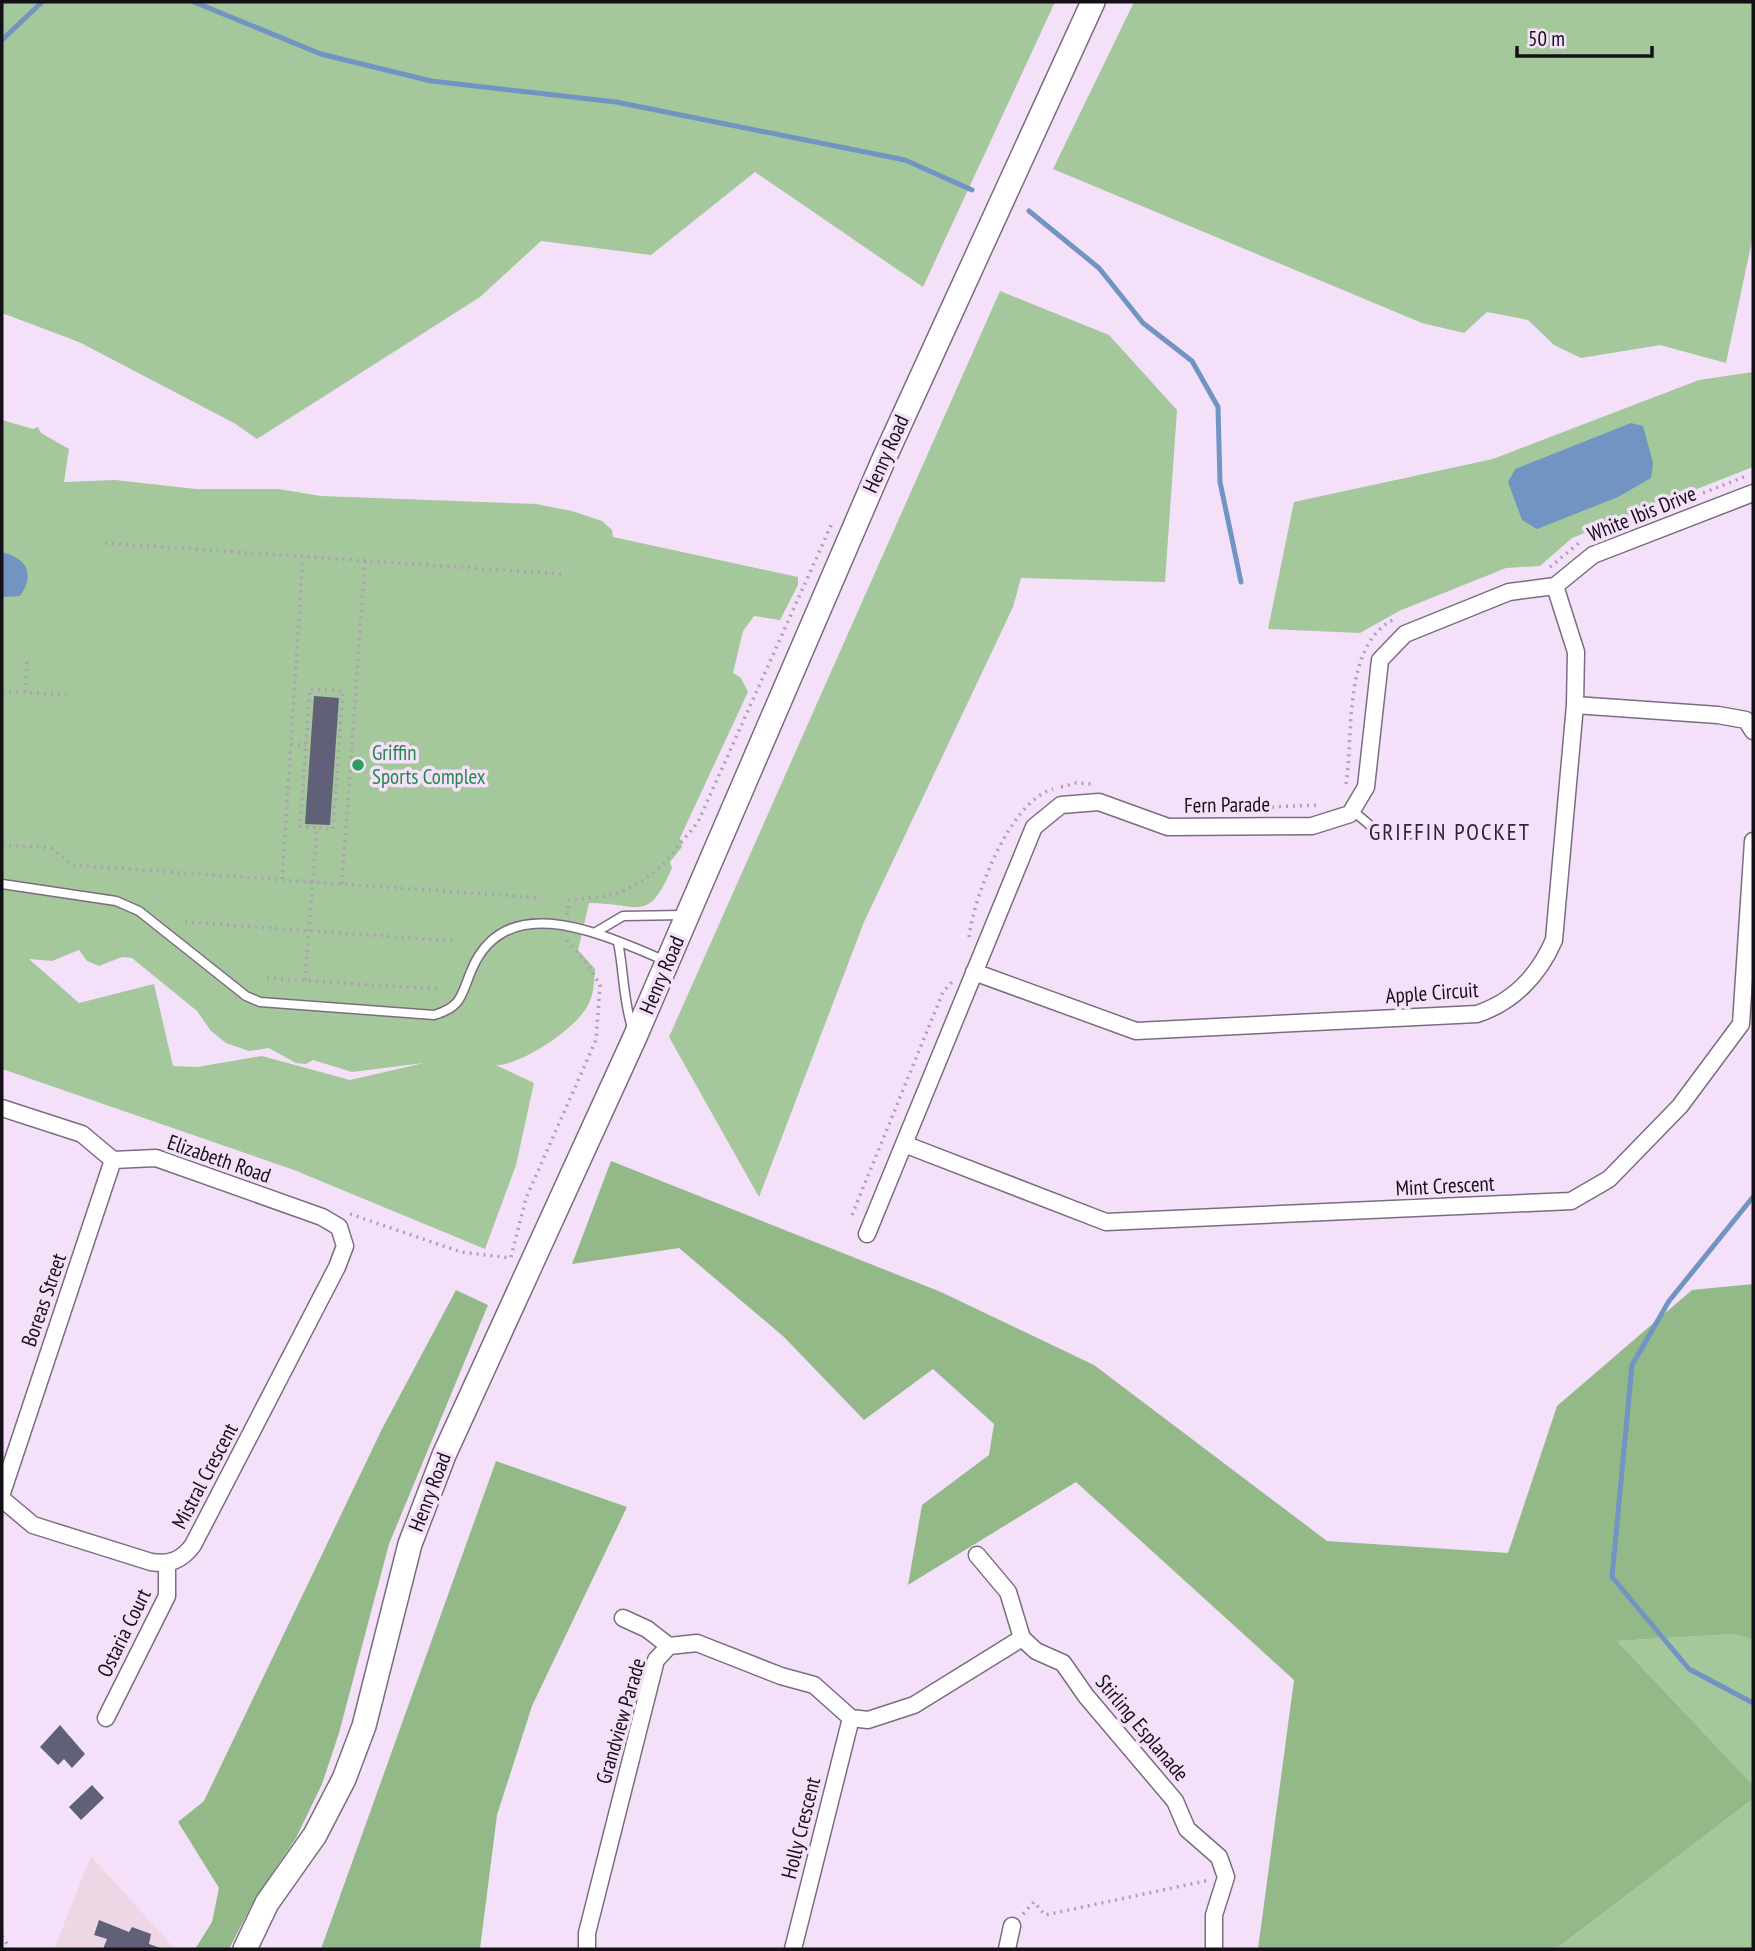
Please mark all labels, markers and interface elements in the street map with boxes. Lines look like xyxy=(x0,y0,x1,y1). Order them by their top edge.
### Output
scale bar xyxy=(1517,14,1652,58)
text: 50 m xyxy=(1528,25,1565,52)
street label: Henry Road xyxy=(856,411,915,497)
street label: White Ibis Drive xyxy=(1583,479,1700,548)
place label: Griffin Sports Complex xyxy=(372,739,486,790)
marker: Griffin Sports Complex xyxy=(350,757,366,773)
street label: Fern Parade xyxy=(1184,790,1270,819)
district label: GRIFFIN POCKET xyxy=(1369,817,1531,846)
street label: Henry Road xyxy=(633,932,690,1018)
street label: Apple Circuit xyxy=(1385,976,1480,1009)
street label: Elizabeth Road xyxy=(164,1128,274,1189)
street label: Mint Crescent xyxy=(1395,1169,1495,1202)
street label: Boreas Street xyxy=(15,1249,72,1350)
street label: Mistral Crescent xyxy=(165,1418,244,1533)
street label: Henry Road xyxy=(402,1448,457,1535)
street label: Ostaria Court xyxy=(91,1584,157,1681)
street label: Grandview Parade xyxy=(590,1655,651,1787)
street label: Stirling Esplanade xyxy=(1090,1669,1195,1787)
street label: Holly Crescent xyxy=(775,1774,826,1881)

